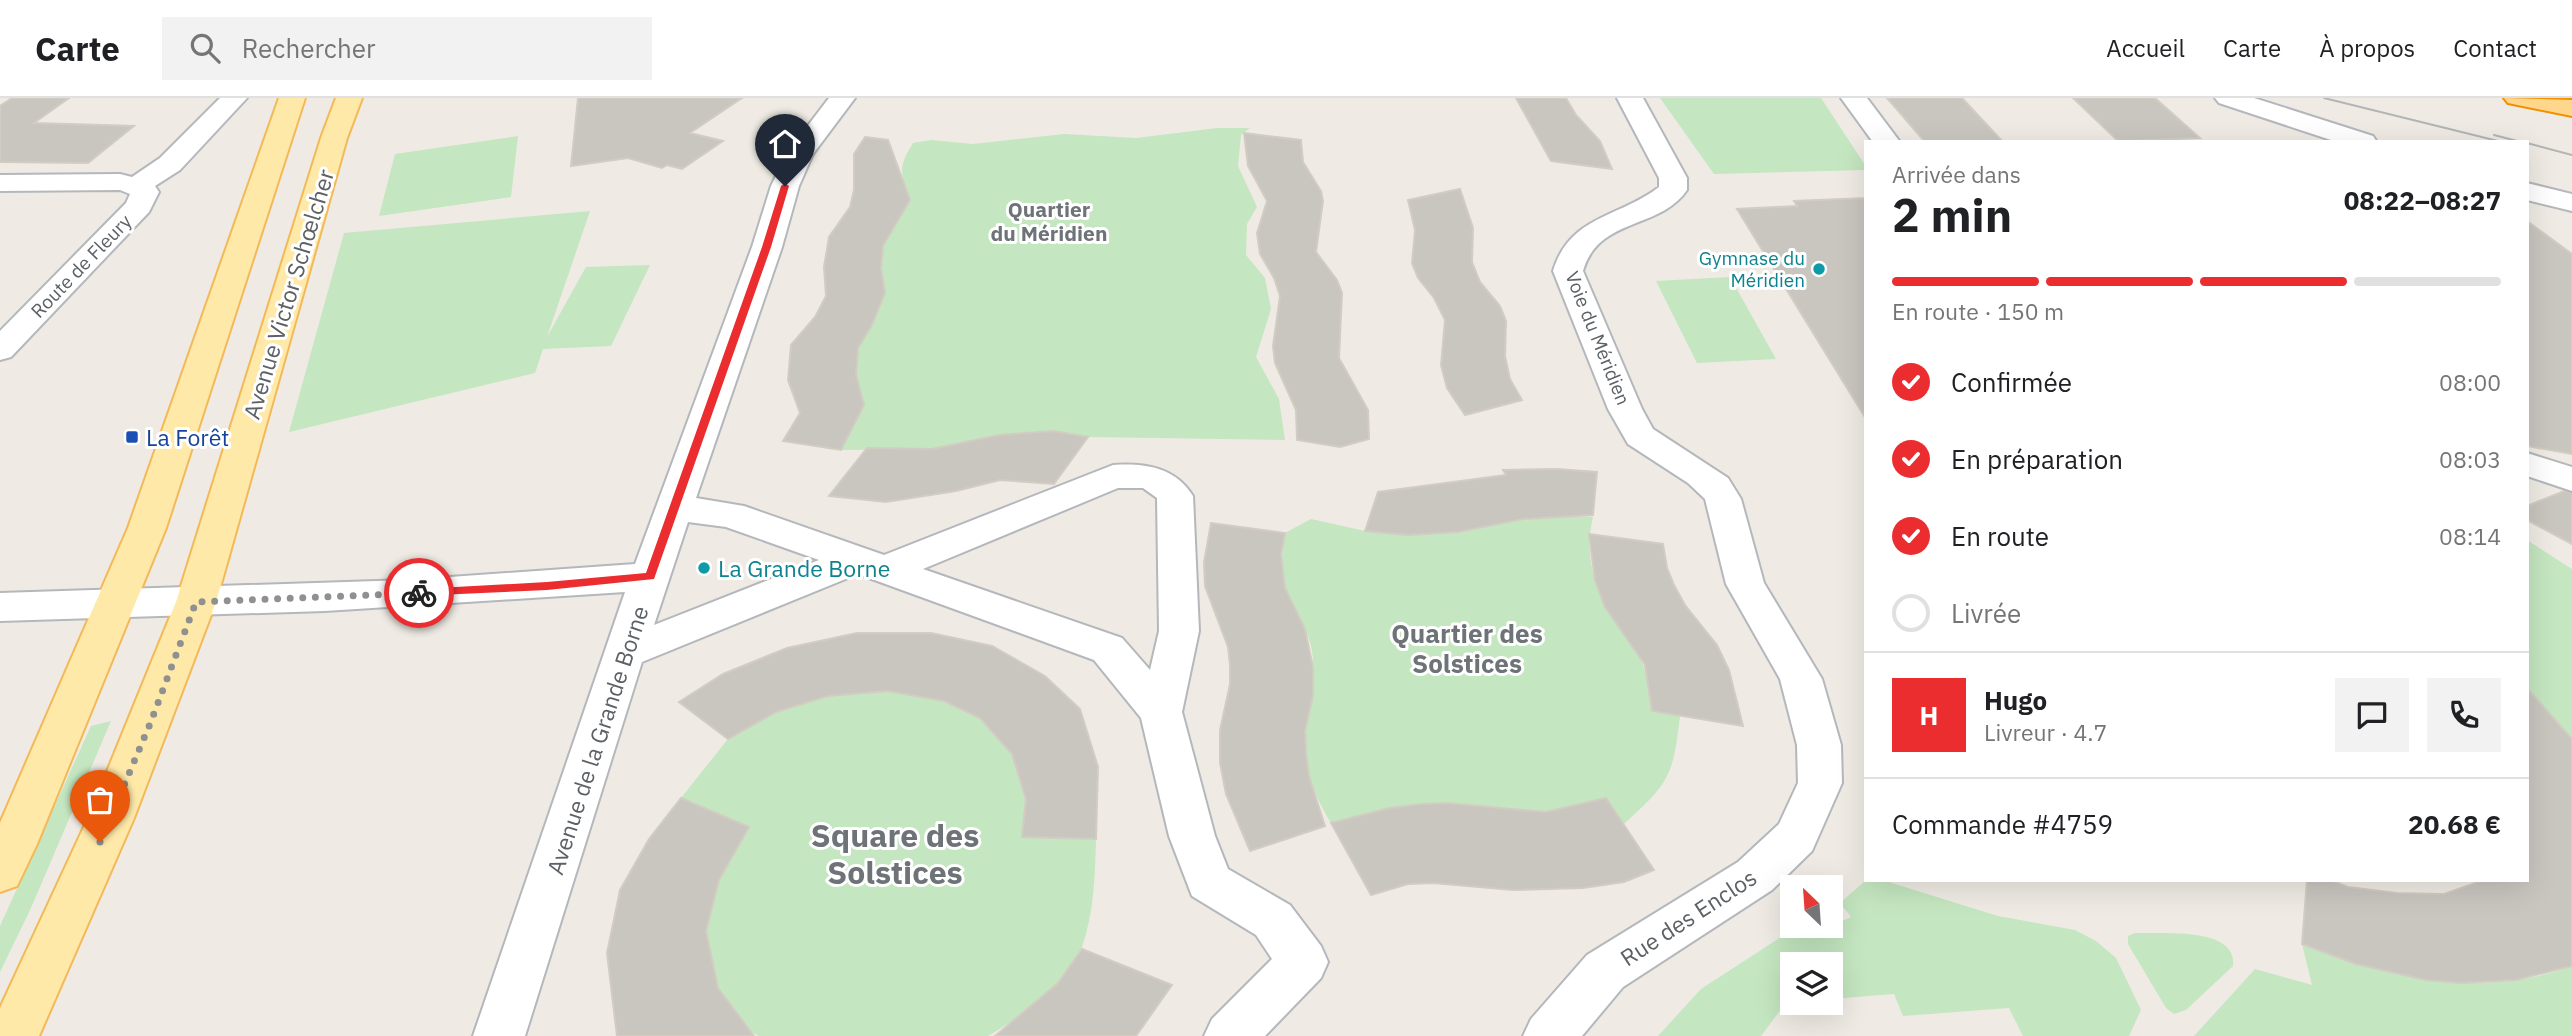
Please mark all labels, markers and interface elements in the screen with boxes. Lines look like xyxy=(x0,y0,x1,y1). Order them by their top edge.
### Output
search box xyxy=(162,17,652,80)
text: Carte xyxy=(35,27,120,70)
icon: search xyxy=(186,29,224,67)
text: Rechercher xyxy=(242,31,376,65)
text: Accueil xyxy=(2106,32,2185,64)
text: Carte xyxy=(2223,32,2281,64)
text: À propos xyxy=(2319,32,2415,64)
text: Contact xyxy=(2453,32,2537,64)
pin xyxy=(755,114,815,186)
icon: home xyxy=(766,125,804,163)
text: Arrivée dans xyxy=(1892,159,2021,189)
street label: Avenue Victor Schœlcher xyxy=(236,165,340,423)
text: 08:22–08:27 xyxy=(2344,183,2501,217)
text: 2 min xyxy=(1892,185,2012,245)
district label: Quartier du Méridien xyxy=(991,195,1107,247)
street label: Route de Fleury xyxy=(26,209,137,323)
place label: Gymnase du Méridien xyxy=(1699,246,1805,292)
marker: Gymnase du Méridien xyxy=(1811,261,1827,277)
street label: Voie du Méridien xyxy=(1560,268,1636,408)
text: En route · 150 m xyxy=(1892,296,2064,326)
icon: check xyxy=(1892,363,1930,401)
text: Confirmée xyxy=(1951,365,2072,399)
text: 08:00 xyxy=(2439,367,2501,397)
place label: La Forêt xyxy=(146,422,229,452)
marker: La Forêt xyxy=(124,429,140,445)
icon: check xyxy=(1892,440,1930,478)
text: En préparation xyxy=(1951,442,2123,476)
text: 08:03 xyxy=(2439,444,2501,474)
icon: check xyxy=(1892,517,1930,555)
text: En route xyxy=(1951,519,2049,553)
text: 08:14 xyxy=(2439,521,2501,551)
place label: La Grande Borne xyxy=(718,553,890,583)
courier xyxy=(384,558,454,628)
marker: La Grande Borne xyxy=(696,560,712,576)
icon: bike xyxy=(400,574,438,612)
text: Livrée xyxy=(1951,596,2021,630)
street label: Avenue de la Grande Borne xyxy=(539,602,655,878)
district label: Quartier des Solstices xyxy=(1391,616,1543,680)
button: chat xyxy=(2335,678,2409,752)
button: phone xyxy=(2427,678,2501,752)
text: Hugo xyxy=(1984,683,2047,717)
text: H xyxy=(1920,698,1938,732)
text: Livreur · 4.7 xyxy=(1984,717,2107,747)
pin xyxy=(70,770,130,842)
icon: bag xyxy=(81,781,119,819)
text: Commande #4759 xyxy=(1892,807,2113,841)
text: 20.68 € xyxy=(2408,807,2501,841)
district label: Square des Solstices xyxy=(811,814,979,893)
street label: Rue des Enclos xyxy=(1614,862,1762,972)
north arrow xyxy=(1780,875,1843,938)
map controls xyxy=(1780,875,1843,1015)
button: layers xyxy=(1780,952,1843,1015)

